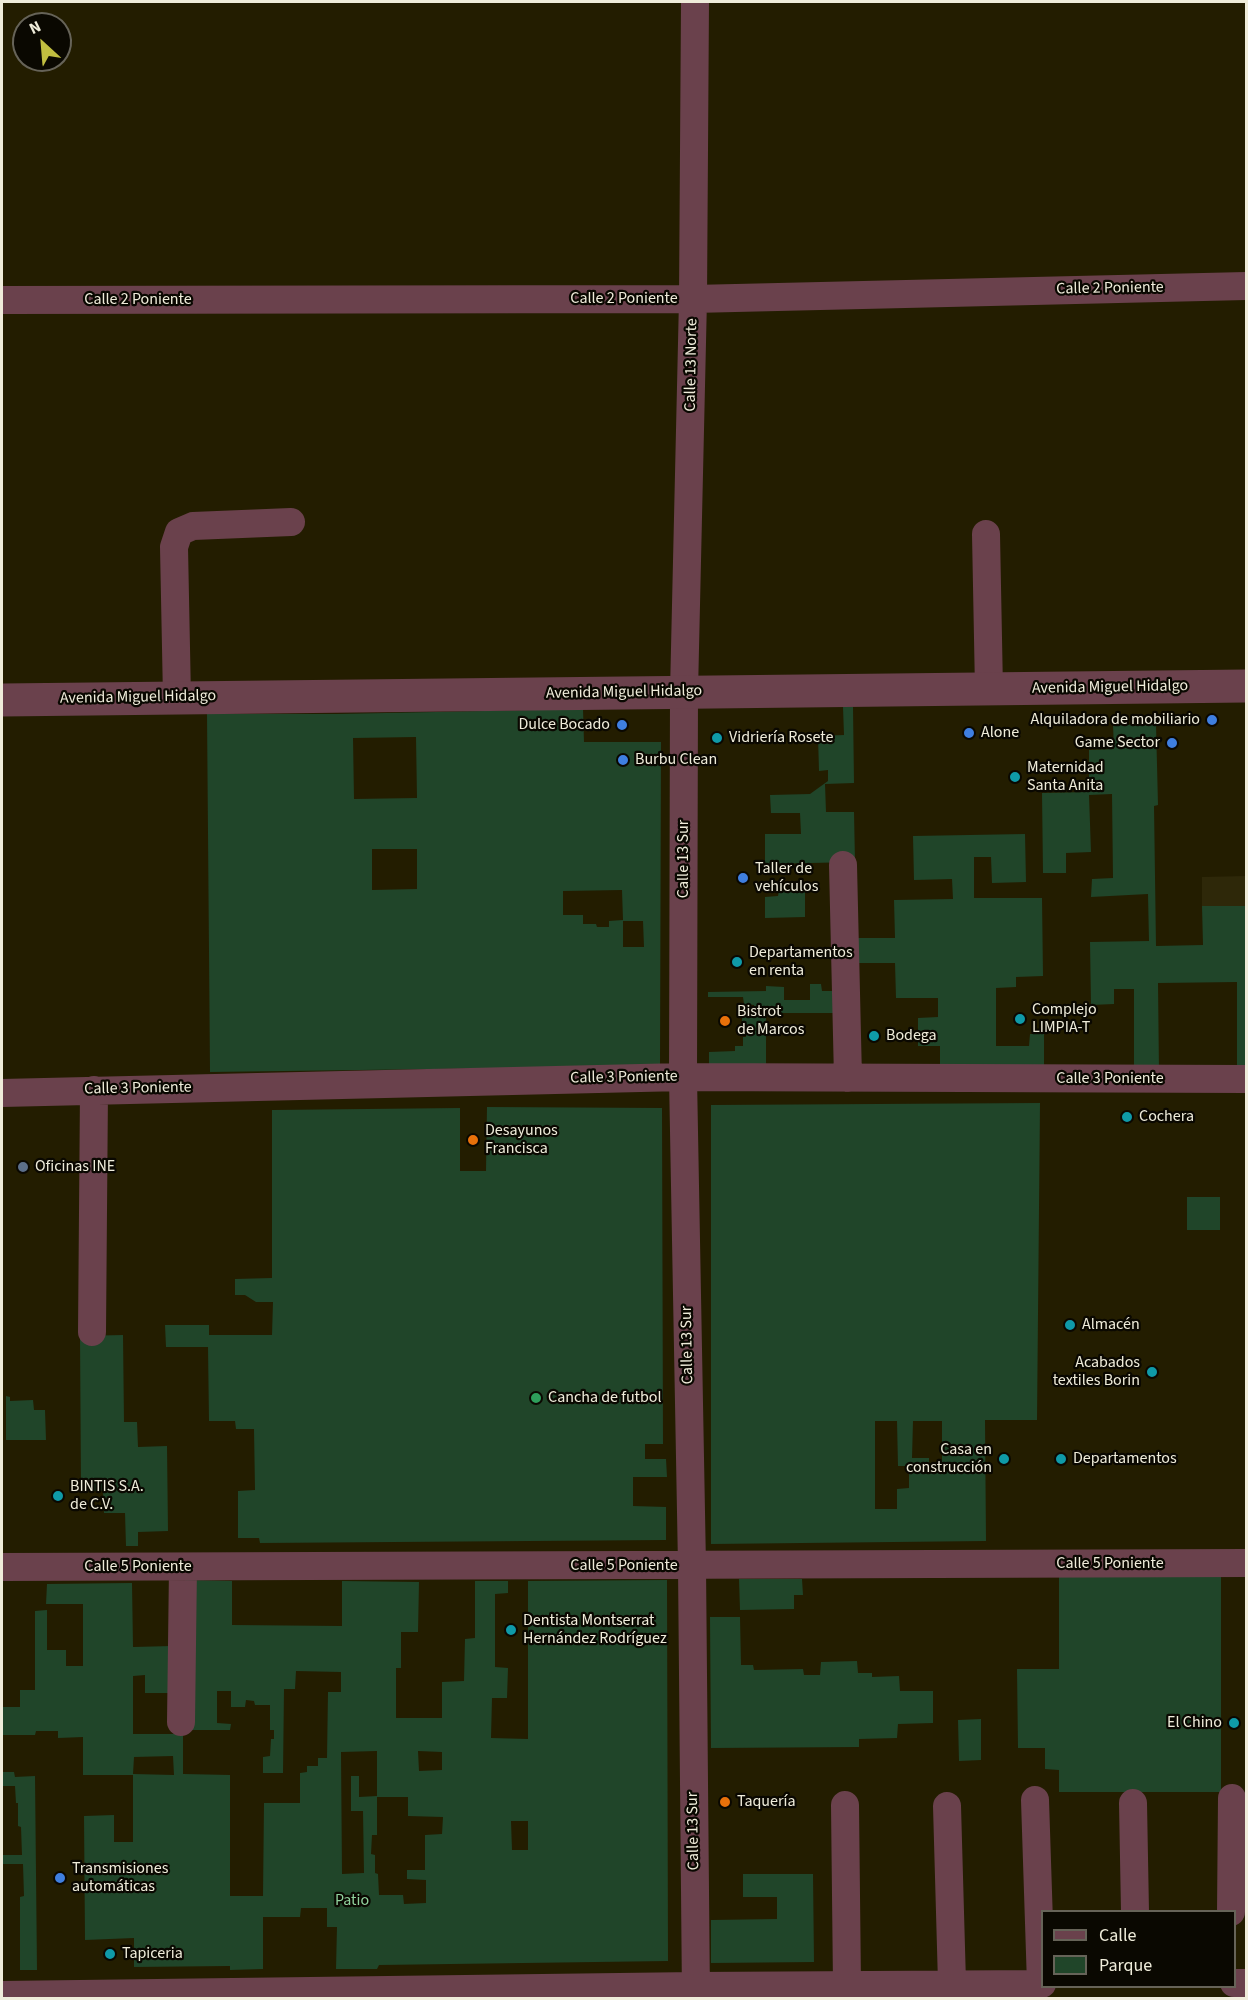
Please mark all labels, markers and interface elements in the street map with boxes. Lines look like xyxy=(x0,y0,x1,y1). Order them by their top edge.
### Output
north arrow xyxy=(12,12,72,72)
text: N xyxy=(25,15,45,40)
street label: Calle 2 Poniente xyxy=(1056,278,1164,300)
street label: Calle 2 Poniente xyxy=(570,289,678,309)
street label: Calle 2 Poniente xyxy=(84,290,192,310)
street label: Calle 13 Norte xyxy=(682,318,702,412)
street label: Avenida Miguel Hidalgo xyxy=(1032,677,1188,699)
street label: Avenida Miguel Hidalgo xyxy=(546,682,702,704)
street label: Avenida Miguel Hidalgo xyxy=(60,687,216,709)
place label: Alquiladora de mobiliario xyxy=(1031,710,1200,730)
marker: Alquiladora de mobiliario xyxy=(1205,713,1219,727)
place label: Dulce Bocado xyxy=(518,715,610,735)
marker: Dulce Bocado xyxy=(615,718,629,732)
place label: Alone xyxy=(981,723,1019,743)
marker: Alone xyxy=(962,726,976,740)
place label: Vidriería Rosete xyxy=(729,728,833,748)
marker: Vidriería Rosete xyxy=(710,731,724,745)
place label: Game Sector xyxy=(1075,733,1160,753)
marker: Game Sector xyxy=(1165,736,1179,750)
place label: Burbu Clean xyxy=(635,750,717,770)
marker: Burbu Clean xyxy=(616,753,630,767)
place label: Maternidad Santa Anita xyxy=(1027,758,1104,796)
marker: Maternidad Santa Anita xyxy=(1008,770,1022,784)
street label: Calle 13 Sur xyxy=(674,820,694,898)
place label: Taller de vehículos xyxy=(755,859,818,897)
marker: Taller de vehículos xyxy=(736,871,750,885)
place label: Departamentos en renta xyxy=(749,943,853,981)
marker: Departamentos en renta xyxy=(730,955,744,969)
place label: Complejo LIMPIA-T xyxy=(1032,1000,1097,1038)
place label: Bistrot de Marcos xyxy=(737,1002,804,1040)
marker: Complejo LIMPIA-T xyxy=(1013,1012,1027,1026)
marker: Bistrot de Marcos xyxy=(718,1014,732,1028)
place label: Bodega xyxy=(886,1026,937,1046)
marker: Bodega xyxy=(867,1029,881,1043)
street label: Calle 3 Poniente xyxy=(570,1067,678,1089)
street label: Calle 3 Poniente xyxy=(1056,1069,1164,1089)
street label: Calle 3 Poniente xyxy=(84,1078,192,1100)
place label: Cochera xyxy=(1139,1107,1194,1127)
marker: Cochera xyxy=(1120,1110,1134,1124)
place label: Desayunos Francisca xyxy=(485,1121,558,1159)
marker: Desayunos Francisca xyxy=(466,1133,480,1147)
place label: Oficinas INE xyxy=(35,1157,115,1177)
marker: Oficinas INE xyxy=(16,1160,30,1174)
street label: Calle 13 Sur xyxy=(678,1306,698,1384)
place label: Almacén xyxy=(1082,1315,1140,1335)
marker: Almacén xyxy=(1063,1318,1077,1332)
place label: Acabados textiles Borin xyxy=(1053,1353,1140,1391)
marker: Acabados textiles Borin xyxy=(1145,1365,1159,1379)
place label: Cancha de futbol xyxy=(548,1388,662,1408)
marker: Cancha de futbol xyxy=(529,1391,543,1405)
place label: Casa en construcción xyxy=(906,1440,992,1478)
place label: Departamentos xyxy=(1073,1449,1177,1469)
marker: Casa en construcción xyxy=(997,1452,1011,1466)
marker: Departamentos xyxy=(1054,1452,1068,1466)
place label: BINTIS S.A. de C.V. xyxy=(70,1477,144,1515)
marker: BINTIS S.A. de C.V. xyxy=(51,1489,65,1503)
street label: Calle 5 Poniente xyxy=(1056,1554,1164,1574)
street label: Calle 5 Poniente xyxy=(570,1556,678,1576)
street label: Calle 5 Poniente xyxy=(84,1557,192,1577)
place label: Dentista Montserrat Hernández Rodríguez xyxy=(523,1611,667,1649)
marker: Dentista Montserrat Hernández Rodríguez xyxy=(504,1623,518,1637)
place label: El Chino xyxy=(1167,1713,1222,1733)
marker: El Chino xyxy=(1227,1716,1241,1730)
street label: Calle 13 Sur xyxy=(684,1792,704,1870)
place label: Taquería xyxy=(737,1792,796,1812)
marker: Taquería xyxy=(718,1795,732,1809)
place label: Transmisiones automáticas xyxy=(72,1859,168,1897)
marker: Transmisiones automáticas xyxy=(53,1871,67,1885)
park label: Patio xyxy=(335,1891,369,1911)
legend xyxy=(1041,1910,1236,1988)
text: Calle xyxy=(1099,1923,1136,1948)
place label: Tapiceria xyxy=(122,1944,183,1964)
marker: Tapiceria xyxy=(103,1947,117,1961)
text: Parque xyxy=(1099,1953,1152,1978)

